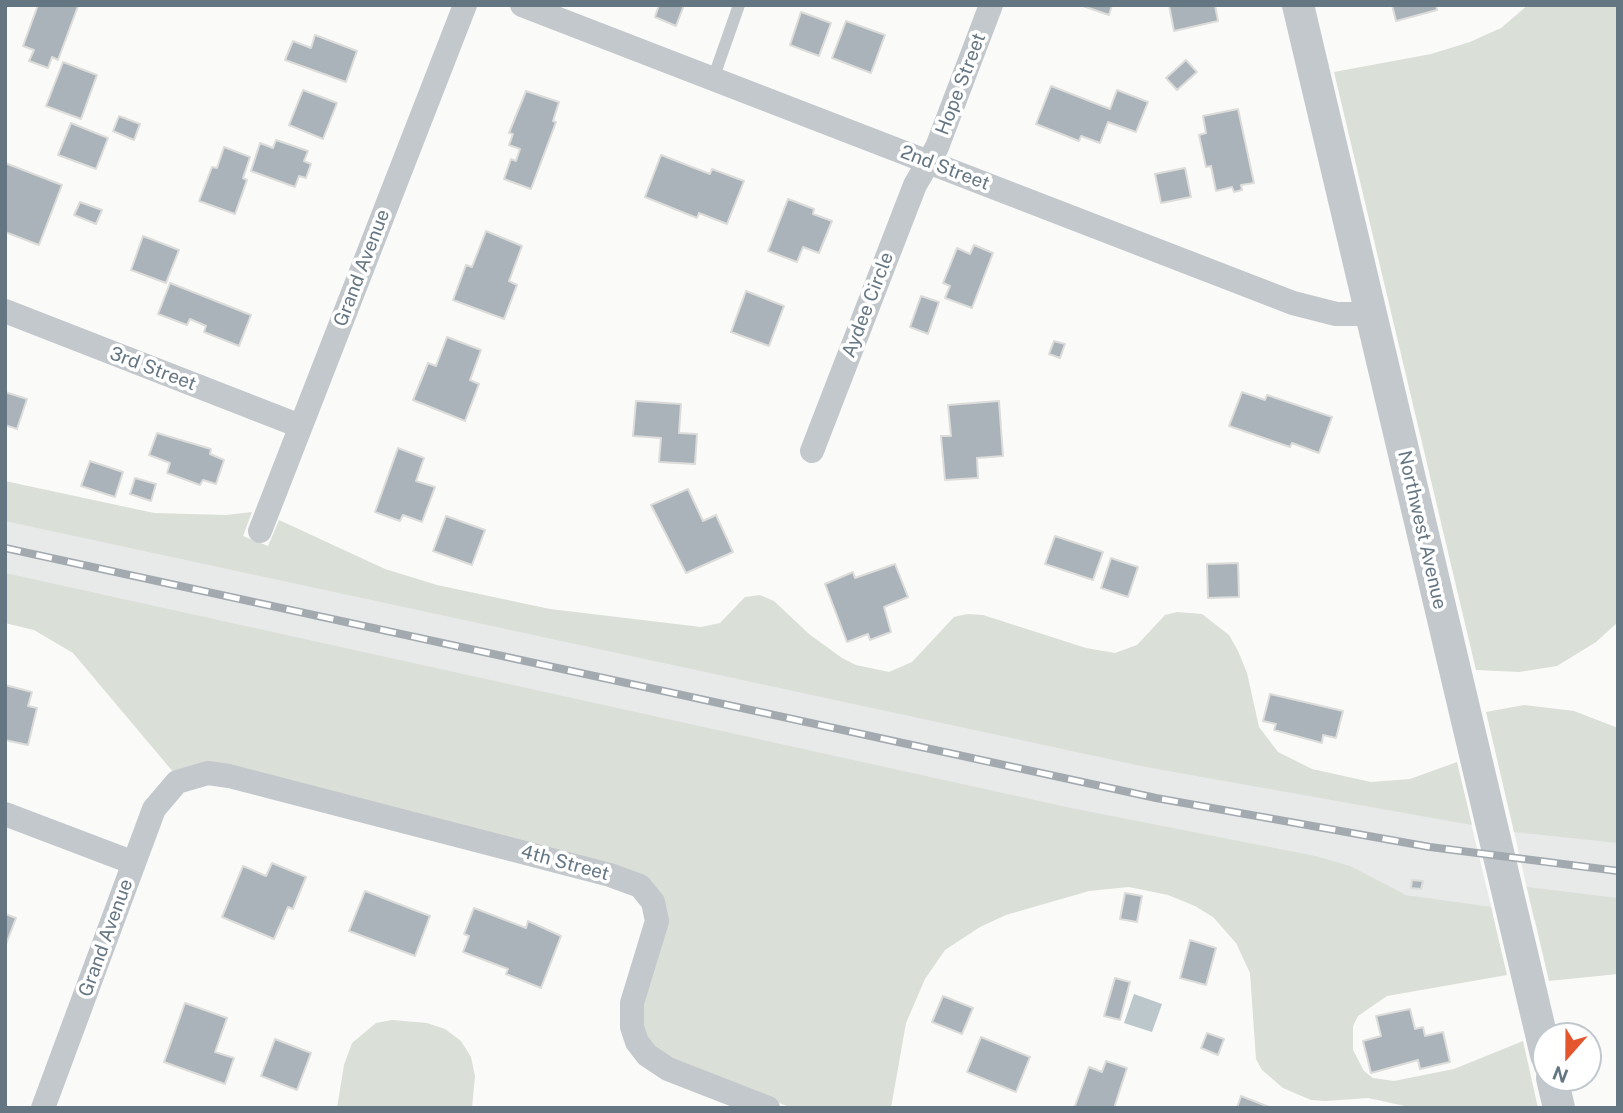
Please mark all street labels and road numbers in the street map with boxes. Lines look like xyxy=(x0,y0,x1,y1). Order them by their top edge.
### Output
street label: Hope Street xyxy=(931,30,991,138)
street label: 2nd Street xyxy=(897,141,993,195)
street label: Grand Avenue xyxy=(329,206,395,330)
street label: Aydee Circle xyxy=(837,249,899,361)
street label: 3rd Street xyxy=(107,342,199,396)
street label: Northwest Avenue xyxy=(1393,448,1451,612)
street label: 4th Street xyxy=(518,840,612,886)
street label: Grand Avenue xyxy=(74,876,138,1000)

